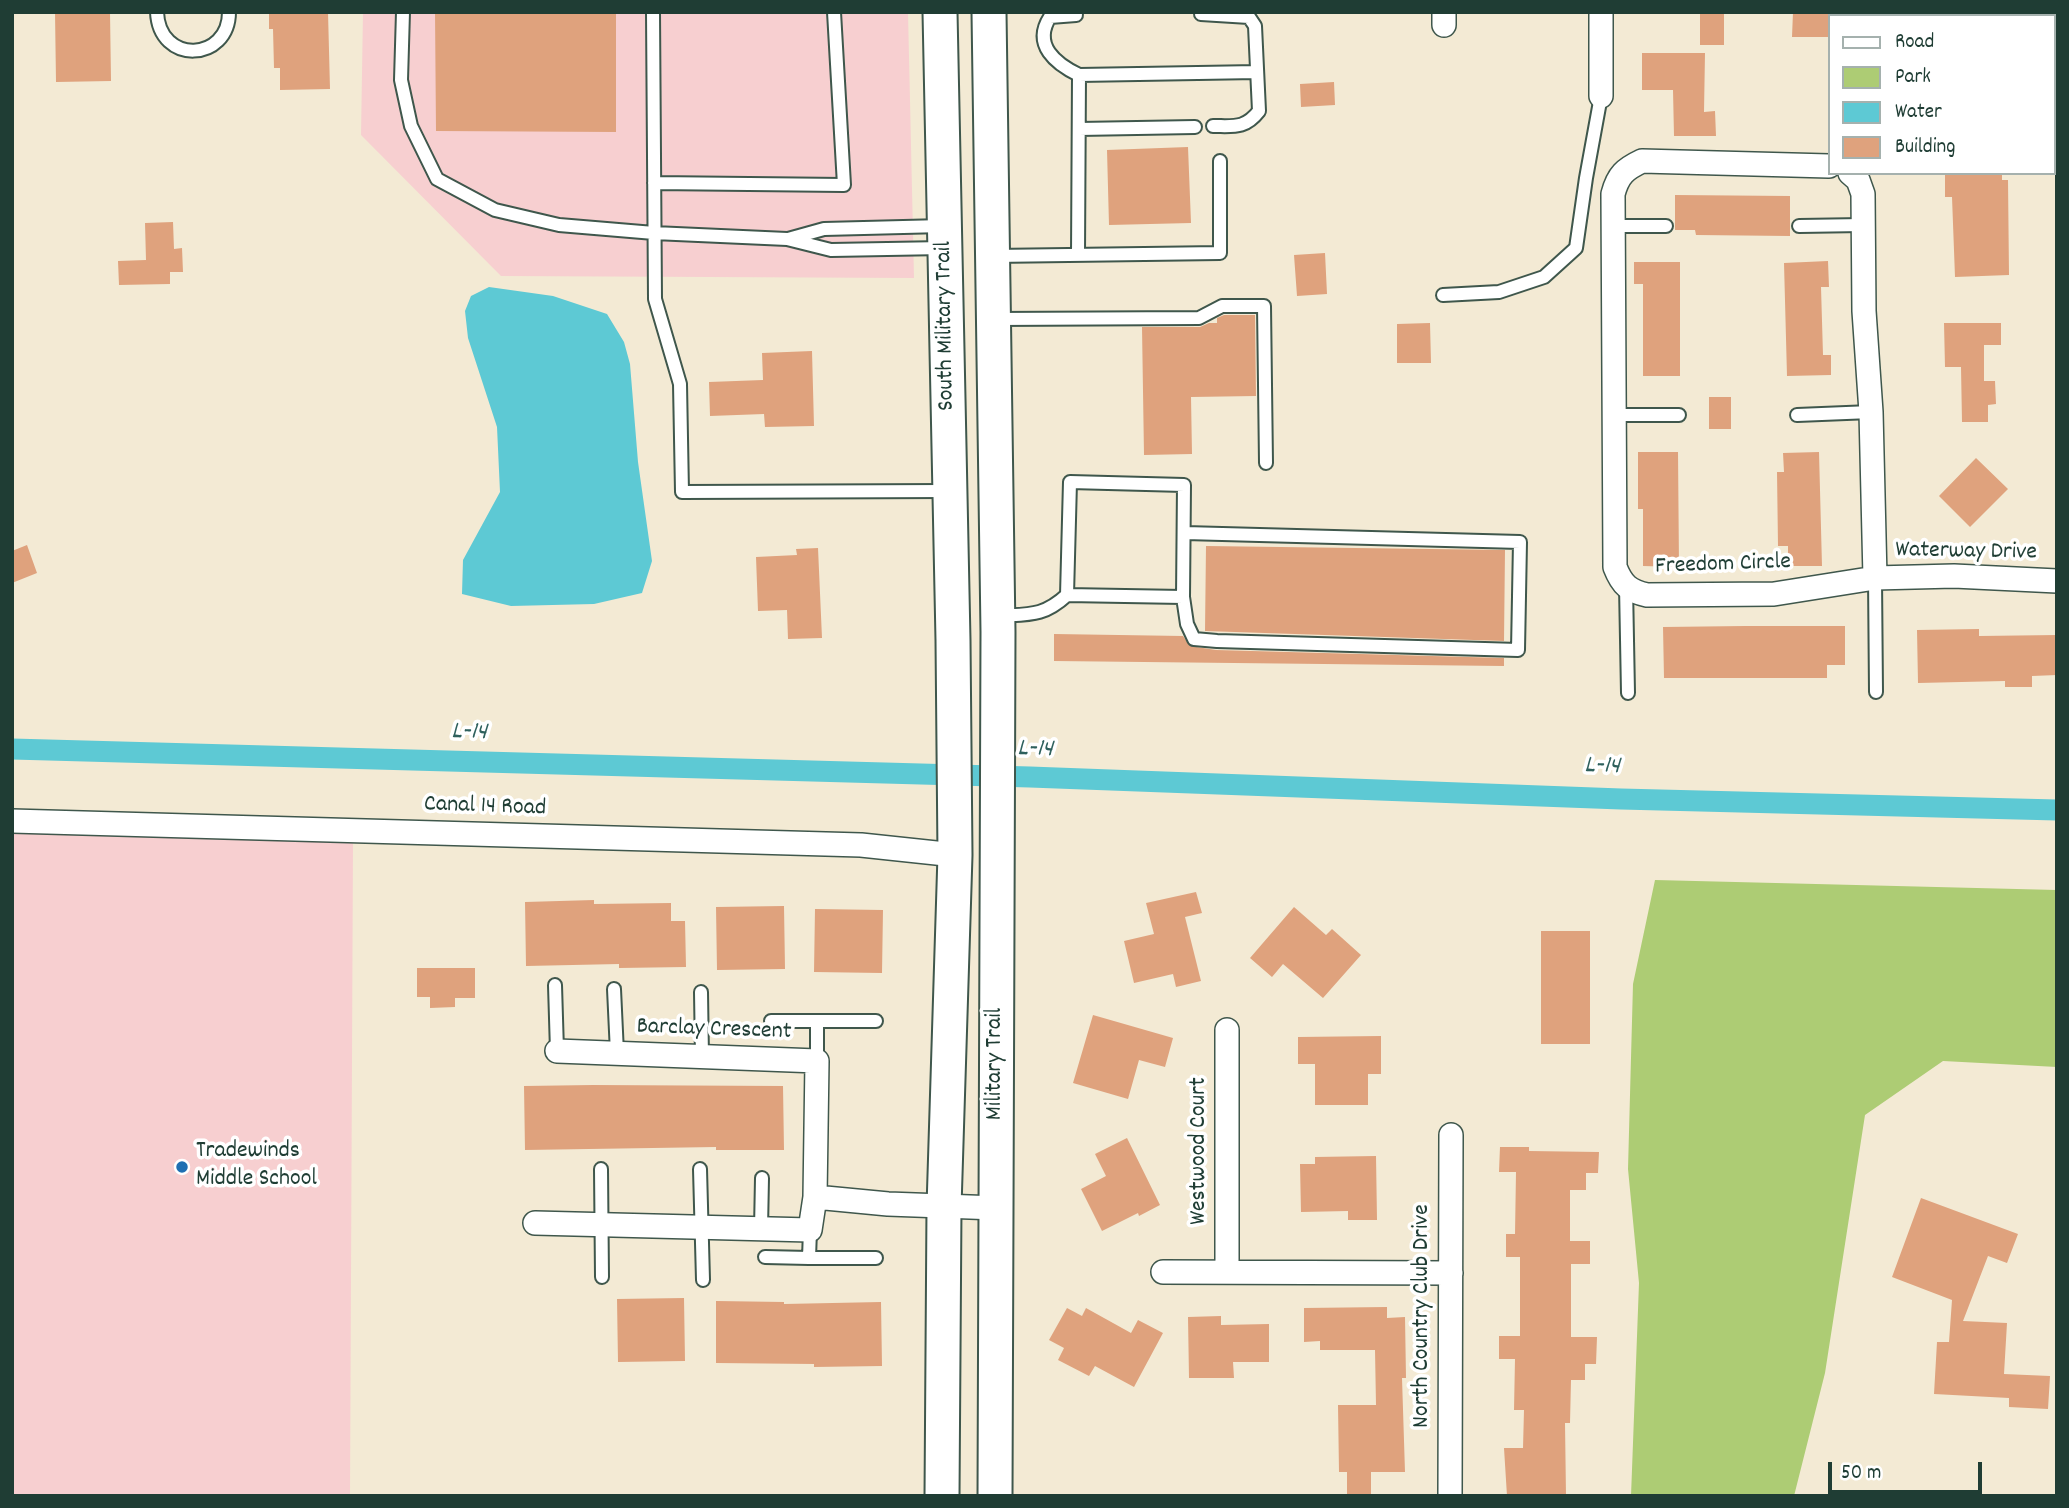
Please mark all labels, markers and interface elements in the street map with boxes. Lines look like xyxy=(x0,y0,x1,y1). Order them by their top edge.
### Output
legend xyxy=(1828,14,2055,175)
text: Road xyxy=(1895,28,1934,58)
text: Park xyxy=(1895,63,1931,93)
text: Water xyxy=(1895,98,1942,128)
text: Building xyxy=(1895,133,1955,163)
street label: South Military Trail xyxy=(931,241,963,411)
street label: Waterway Drive xyxy=(1895,537,2037,569)
street label: Freedom Circle xyxy=(1655,549,1791,583)
water label: L-14 xyxy=(450,718,488,750)
water label: L-14 xyxy=(1016,735,1054,767)
water label: L-14 xyxy=(1583,752,1621,784)
street label: Canal 14 Road xyxy=(423,791,547,825)
street label: Military Trail xyxy=(983,1008,1011,1120)
street label: Barclay Crescent xyxy=(636,1014,792,1048)
street label: Westwood Court xyxy=(1187,1077,1215,1225)
place label: Tradewinds Middle School xyxy=(196,1139,317,1195)
marker: Tradewinds Middle School xyxy=(174,1159,190,1175)
street label: North Country Club Drive xyxy=(1410,1204,1438,1428)
scale bar xyxy=(1831,1448,1985,1492)
text: 50 m xyxy=(1841,1459,1881,1489)

